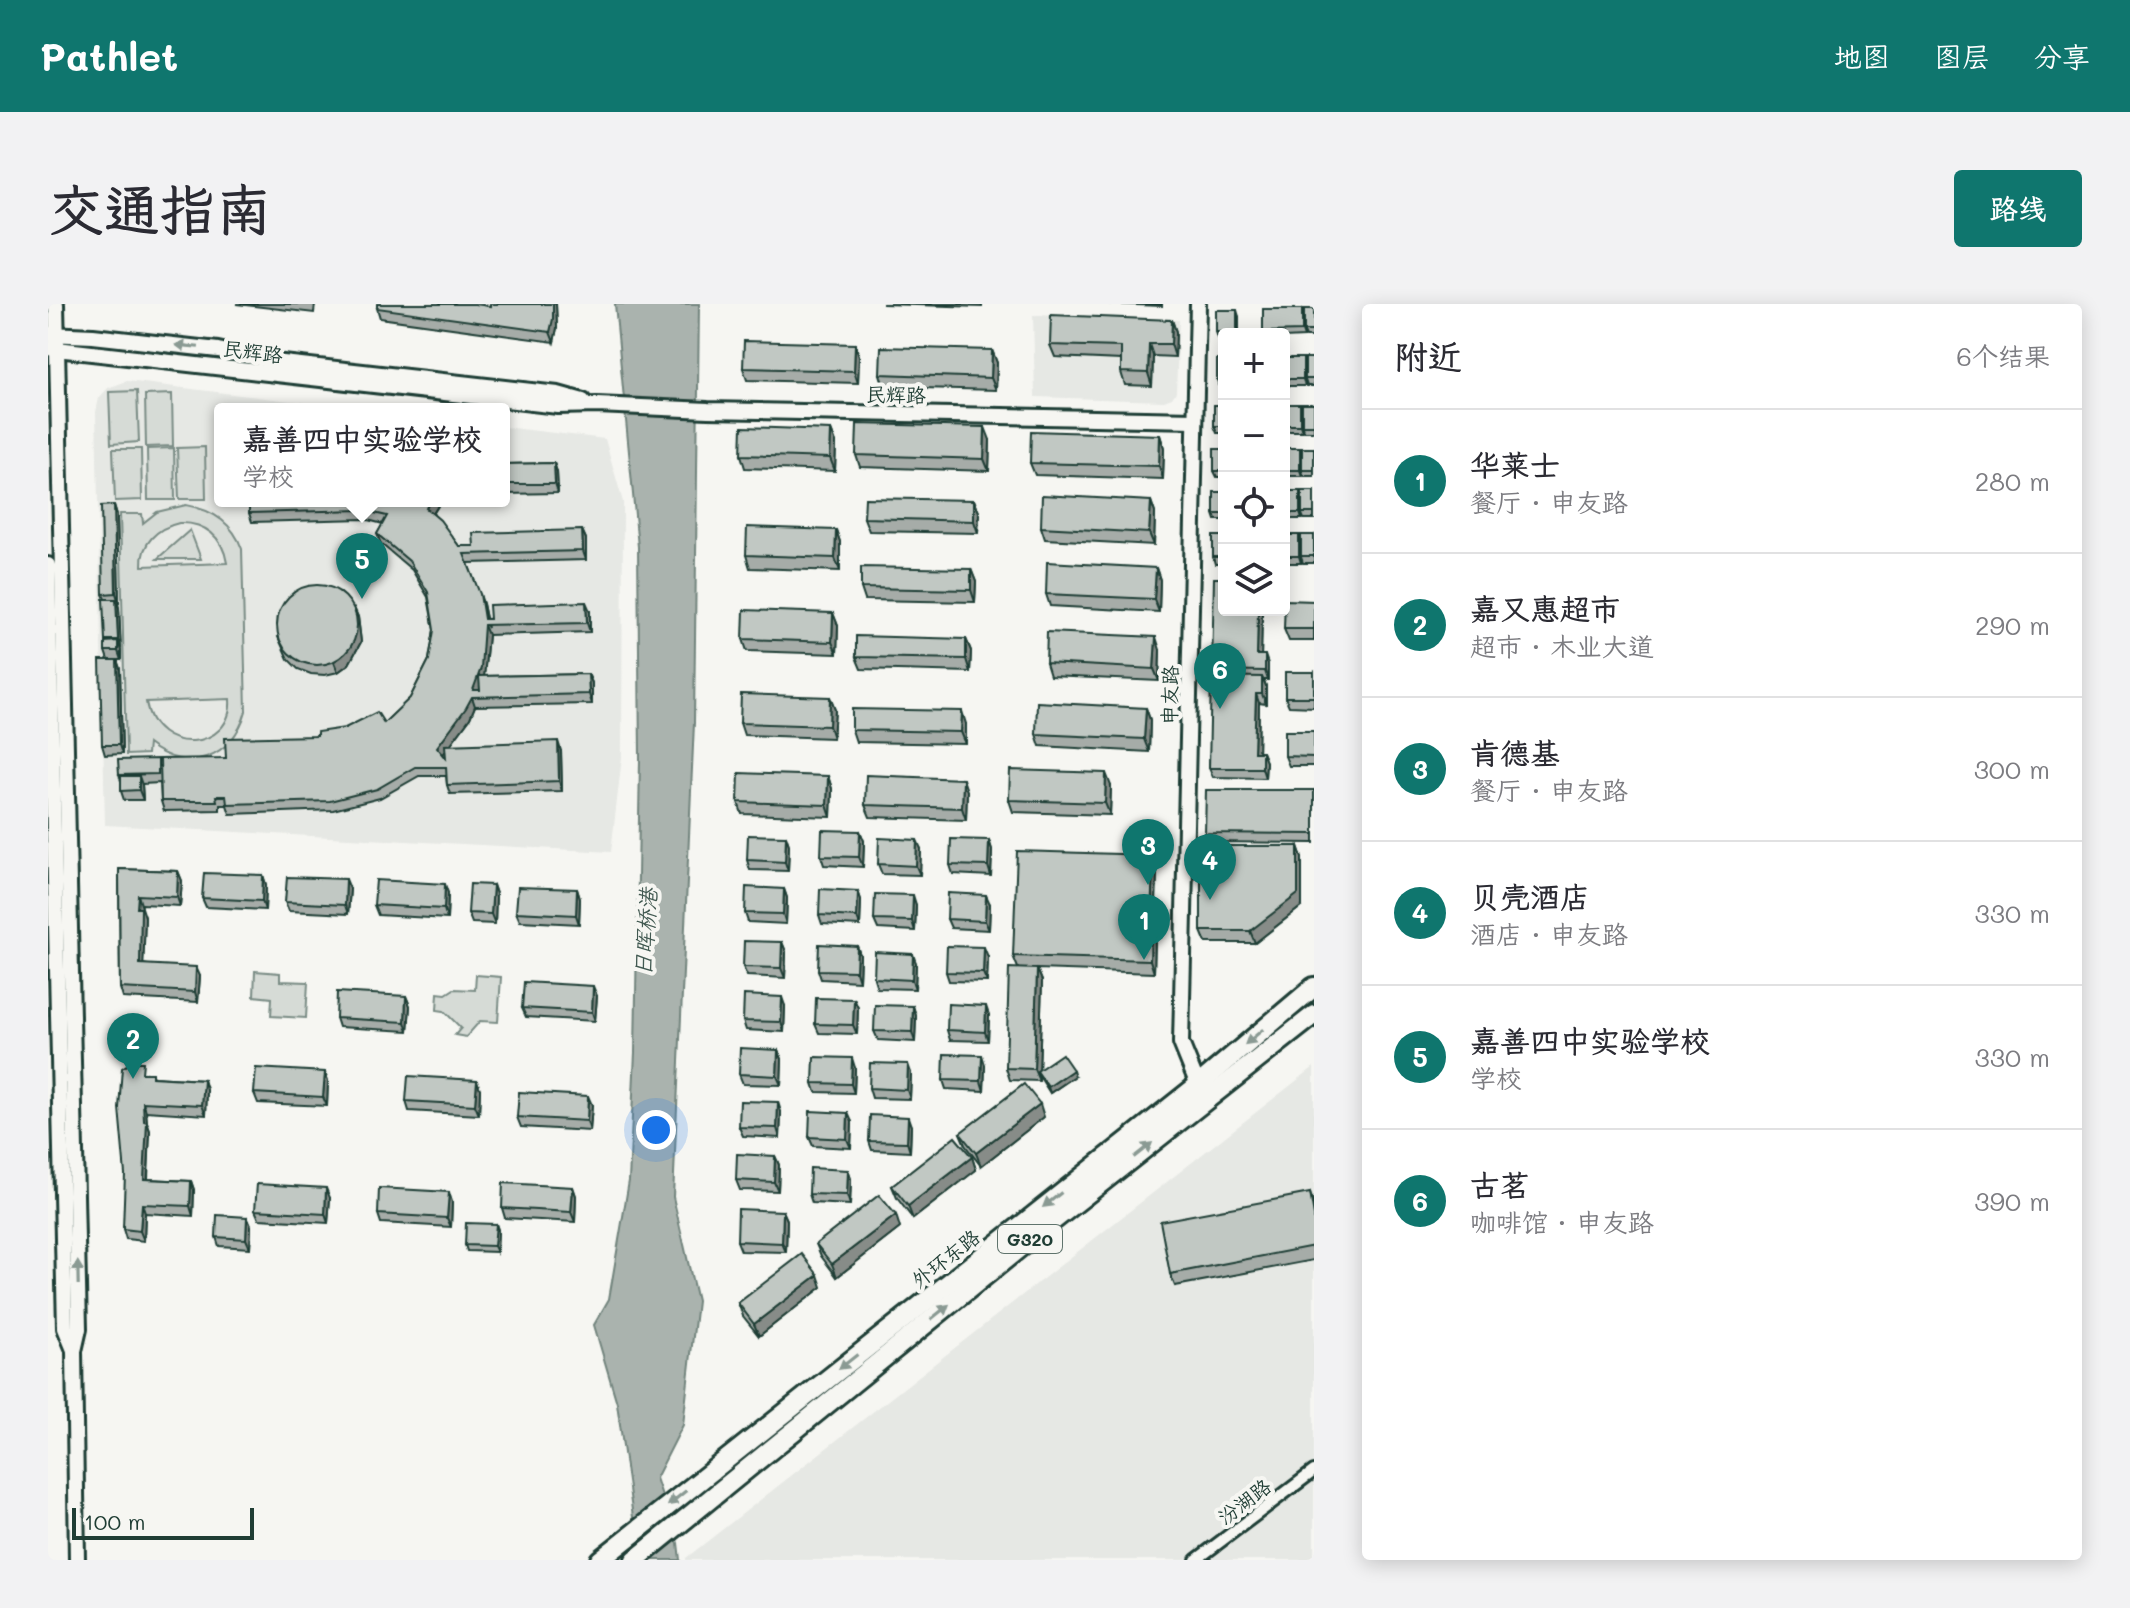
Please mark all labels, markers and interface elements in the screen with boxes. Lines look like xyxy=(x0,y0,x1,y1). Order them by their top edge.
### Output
text: Pathlet xyxy=(40,31,178,81)
text: 地图 xyxy=(1834,38,1890,74)
text: 图层 xyxy=(1934,38,1990,74)
text: 分享 xyxy=(2034,38,2090,74)
button: 路线 xyxy=(1954,170,2082,247)
text: 交通指南 xyxy=(48,171,272,244)
map controls xyxy=(1218,328,1290,616)
button: + xyxy=(1218,328,1290,400)
text: 附近 xyxy=(1394,333,1462,378)
street label: 民辉路 xyxy=(222,334,285,368)
text: 6个结果 xyxy=(1956,339,2050,373)
one-way arrow xyxy=(174,340,199,353)
street label: 民辉路 xyxy=(866,380,927,408)
button: − xyxy=(1218,400,1290,472)
popup xyxy=(214,403,510,507)
text: 嘉善四中实验学校 xyxy=(242,418,482,458)
text: 华莱士 xyxy=(1470,444,1560,484)
text: 学校 xyxy=(242,459,294,493)
text: 1 xyxy=(1414,464,1426,498)
text: 280 m xyxy=(1975,464,2050,498)
button: locate xyxy=(1218,472,1290,544)
text: 餐厅 · 申友路 xyxy=(1470,485,1628,519)
pin: 5 xyxy=(336,533,388,599)
button: layers xyxy=(1218,544,1290,616)
text: 嘉又惠超市 xyxy=(1470,588,1620,628)
text: 2 xyxy=(1413,608,1427,642)
text: 290 m xyxy=(1975,608,2050,642)
text: 超市 · 木业大道 xyxy=(1470,629,1654,663)
pin: 6 xyxy=(1194,643,1246,709)
street label: 申友路 xyxy=(1155,664,1183,725)
text: 肯德基 xyxy=(1470,732,1560,772)
text: 3 xyxy=(1412,752,1428,786)
text: 300 m xyxy=(1974,752,2050,786)
text: 餐厅 · 申友路 xyxy=(1470,773,1628,807)
pin: 3 xyxy=(1122,819,1174,885)
pin: 4 xyxy=(1184,834,1236,900)
text: 贝壳酒店 xyxy=(1470,876,1590,916)
water label: 日晖桥港 xyxy=(627,885,663,977)
pin: 1 xyxy=(1118,894,1170,960)
text: 4 xyxy=(1412,896,1428,930)
text: 330 m xyxy=(1974,896,2050,930)
text: 酒店 · 申友路 xyxy=(1470,917,1628,951)
pin: 2 xyxy=(107,1013,159,1079)
text: 嘉善四中实验学校 xyxy=(1470,1020,1710,1060)
one-way arrow xyxy=(1245,1028,1265,1045)
text: 5 xyxy=(1412,1040,1428,1074)
text: 330 m xyxy=(1974,1040,2050,1074)
text: 学校 xyxy=(1470,1061,1522,1095)
your location xyxy=(636,1110,676,1150)
one-way arrow xyxy=(1133,1143,1153,1159)
text: 古茗 xyxy=(1470,1164,1530,1204)
text: 6 xyxy=(1412,1184,1428,1218)
text: 390 m xyxy=(1974,1184,2050,1218)
one-way arrow xyxy=(1042,1192,1062,1208)
text: 咖啡馆 · 申友路 xyxy=(1470,1205,1654,1239)
street label: 外环东路 xyxy=(905,1223,985,1293)
road number: G320 xyxy=(998,1225,1062,1253)
one-way arrow xyxy=(72,1260,85,1285)
one-way arrow xyxy=(929,1304,950,1321)
one-way arrow xyxy=(838,1353,858,1370)
street label: 汾湖路 xyxy=(1212,1472,1277,1529)
one-way arrow xyxy=(668,1489,688,1506)
scale bar xyxy=(72,1504,254,1540)
text: 100 m xyxy=(84,1507,146,1536)

